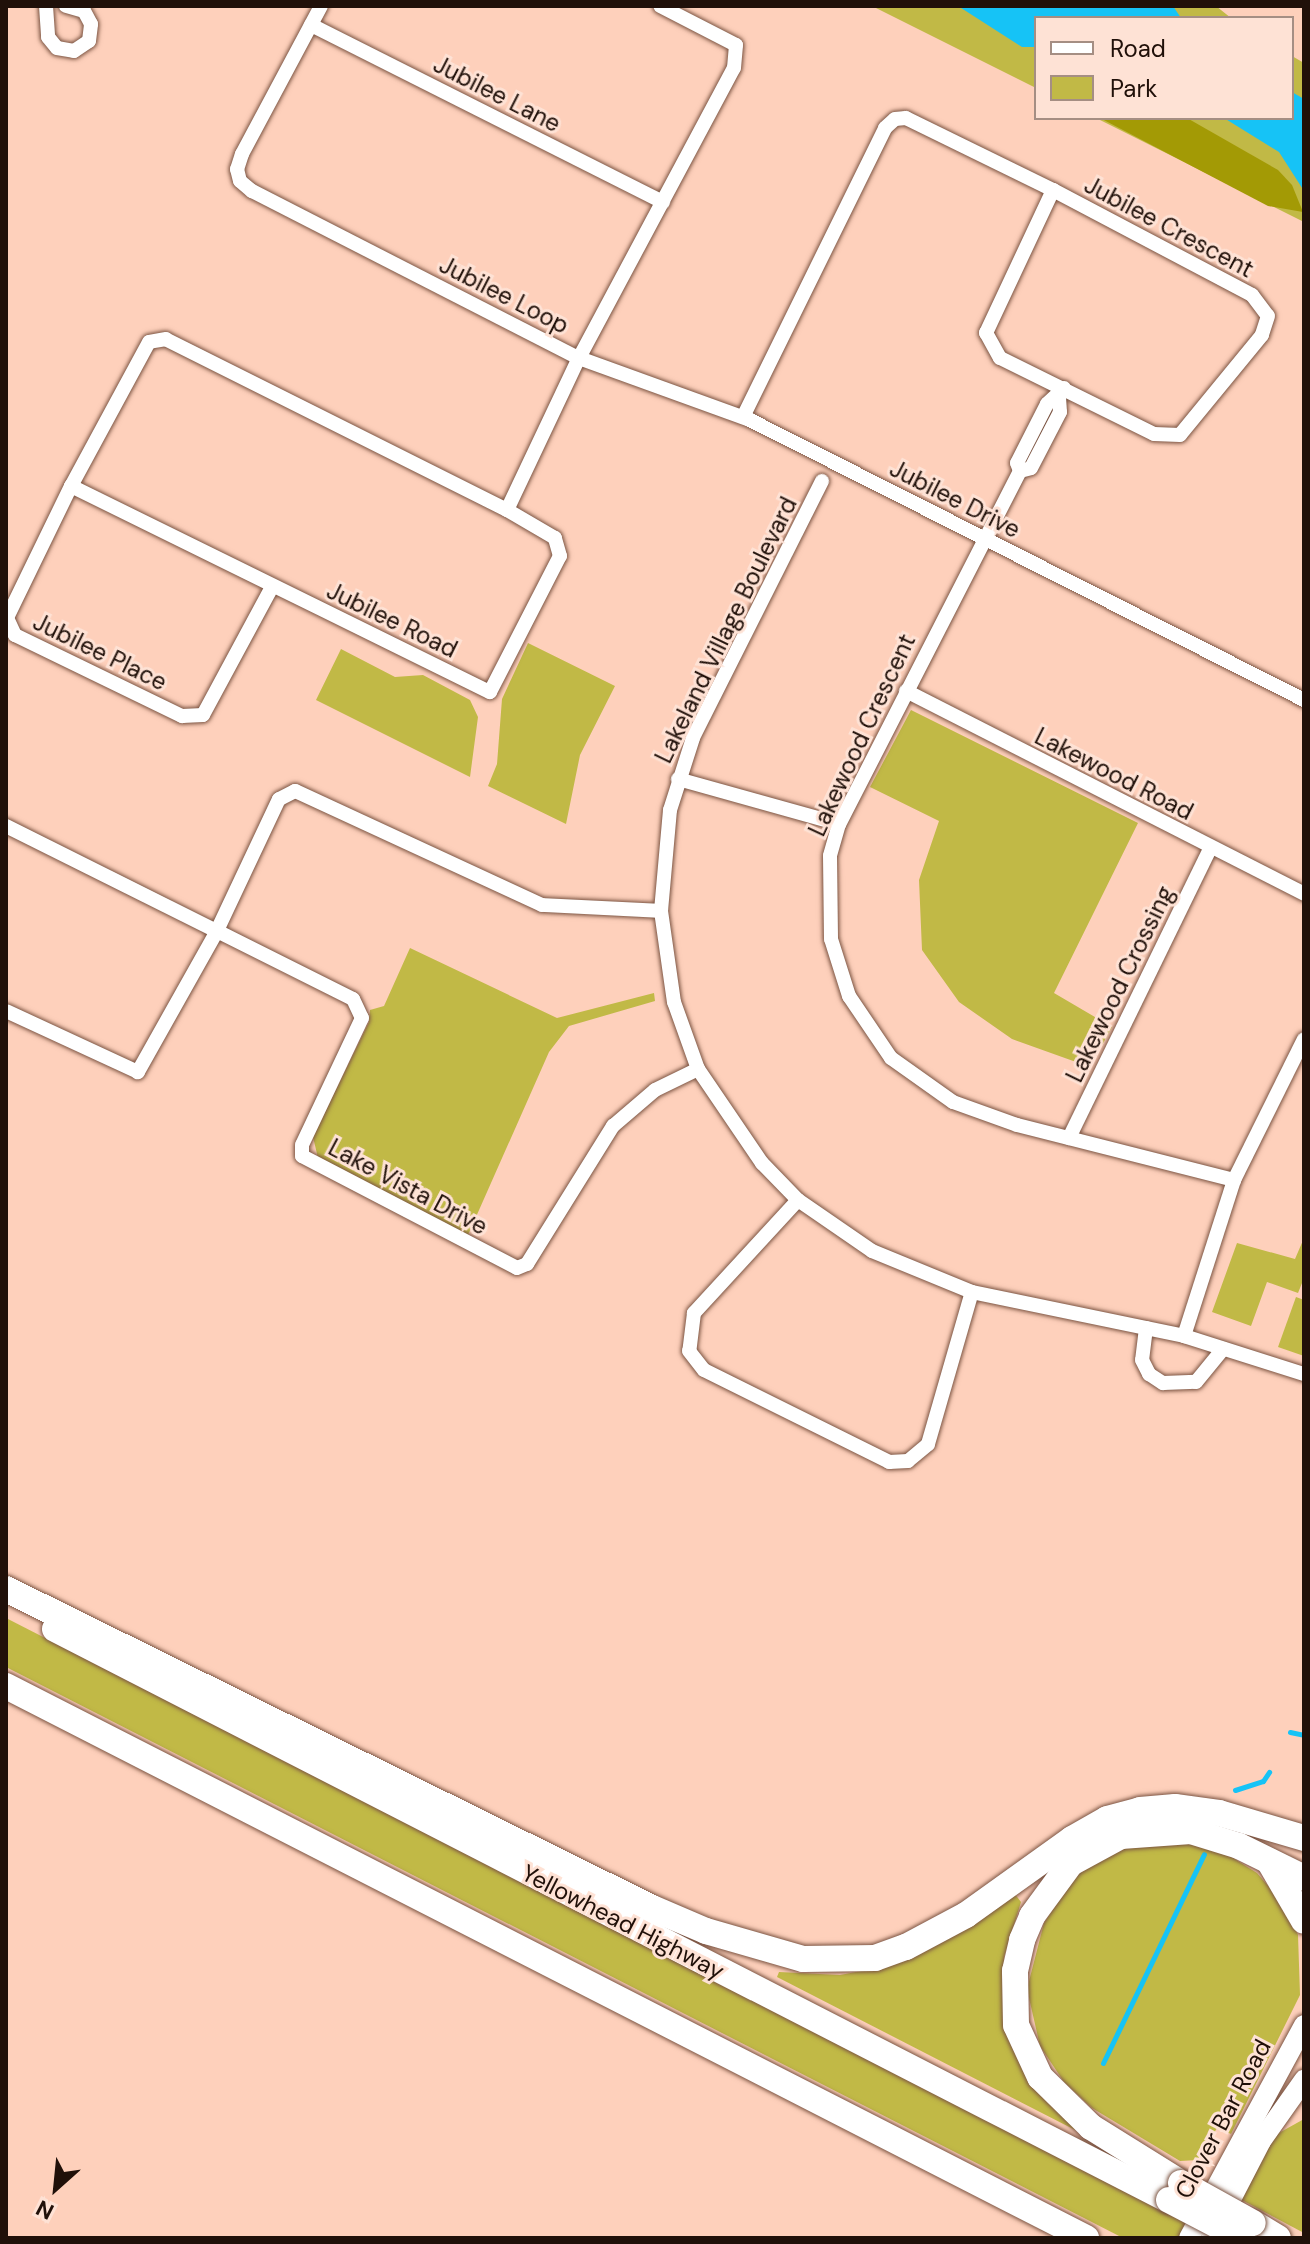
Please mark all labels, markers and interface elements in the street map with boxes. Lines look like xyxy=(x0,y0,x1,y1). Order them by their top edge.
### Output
legend xyxy=(1034,16,1294,120)
text: Road xyxy=(1110,33,1166,64)
street label: Jubilee Lane xyxy=(429,50,565,138)
text: Park xyxy=(1110,73,1157,104)
street label: Jubilee Crescent xyxy=(1080,170,1258,284)
street label: Jubilee Loop xyxy=(435,250,573,340)
street label: Jubilee Drive xyxy=(885,454,1025,544)
street label: Lakeland Village Boulevard xyxy=(649,492,803,768)
street label: Jubilee Road xyxy=(322,576,462,664)
street label: Jubilee Place xyxy=(28,607,172,697)
street label: Lakewood Crescent xyxy=(803,629,921,841)
street label: Lakewood Road xyxy=(1030,722,1198,826)
street label: Lakewood Crossing xyxy=(1060,881,1180,1087)
street label: Lake Vista Drive xyxy=(324,1133,492,1241)
street label: Yellowhead Highway xyxy=(517,1858,729,1986)
street label: Clover Bar Road xyxy=(1169,2035,1277,2203)
north arrow xyxy=(16,2148,96,2228)
text: N xyxy=(31,2193,59,2226)

